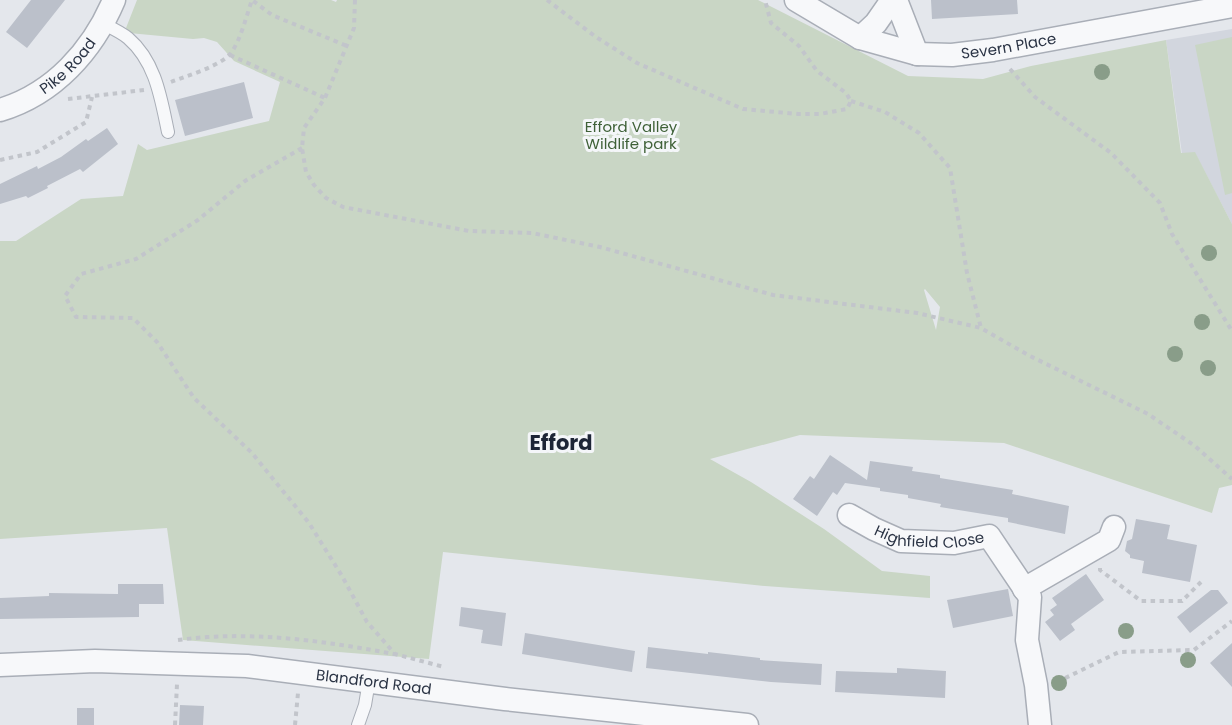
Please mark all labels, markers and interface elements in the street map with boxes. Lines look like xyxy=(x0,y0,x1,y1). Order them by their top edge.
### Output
street label: Severn Place xyxy=(960,28,1058,64)
street label: Pike Road xyxy=(35,33,101,99)
park label: Efford Valley Wildlife park xyxy=(585,116,678,154)
district label: Efford xyxy=(529,428,593,457)
street label: Highfield Close xyxy=(871,520,986,553)
street label: Blandford Road xyxy=(315,664,433,700)

